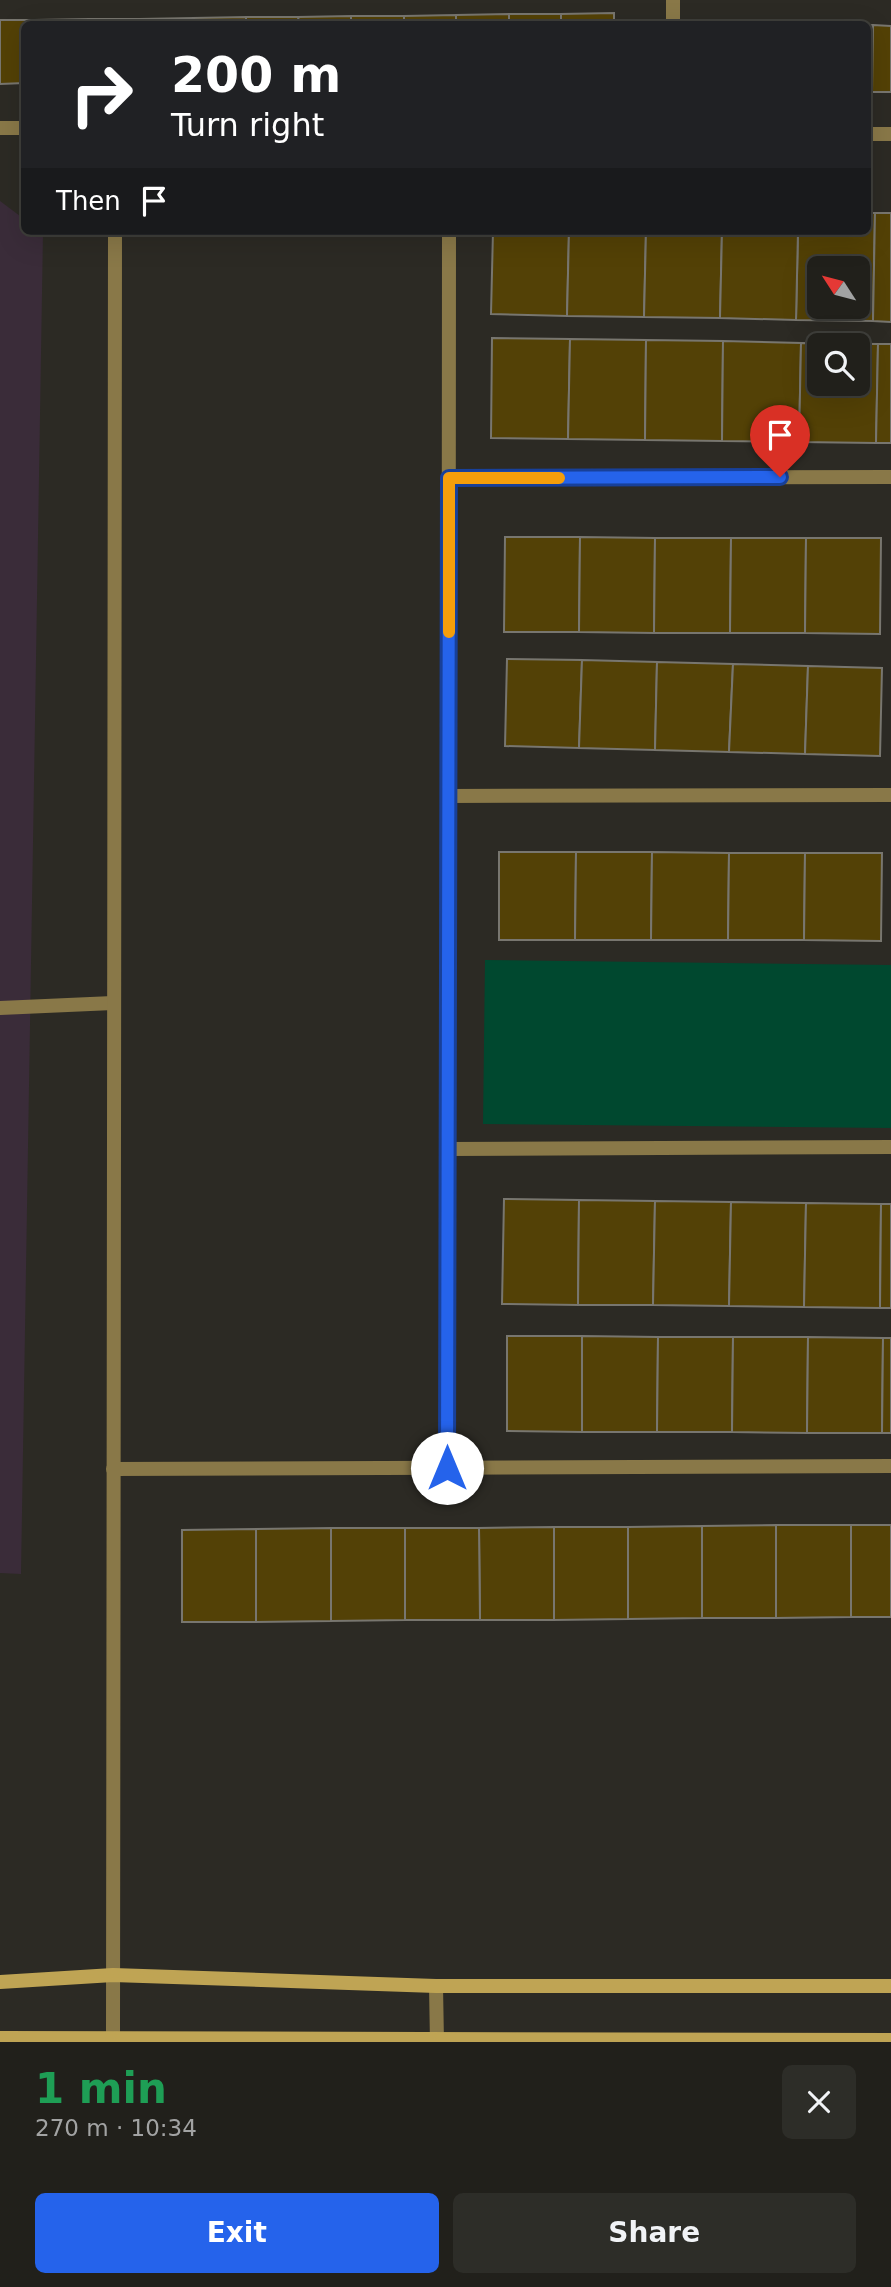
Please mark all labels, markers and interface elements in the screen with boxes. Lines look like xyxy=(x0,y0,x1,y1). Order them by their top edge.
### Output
text: 200 m xyxy=(171,47,341,104)
icon: right xyxy=(56,49,147,140)
text: Turn right xyxy=(171,106,324,144)
icon: arrive xyxy=(135,182,173,220)
text: Then xyxy=(56,186,121,216)
north arrow xyxy=(807,256,870,318)
map controls xyxy=(807,256,870,396)
button: search xyxy=(807,333,870,396)
pin xyxy=(750,405,810,477)
icon: arrive xyxy=(761,416,799,454)
position arrow xyxy=(410,1431,484,1505)
text: 1 min xyxy=(35,2064,167,2113)
button: close xyxy=(782,2065,856,2139)
text: 270 m · 10:34 xyxy=(35,2115,197,2141)
button: Exit xyxy=(35,2193,439,2273)
button: Share xyxy=(453,2193,856,2273)

